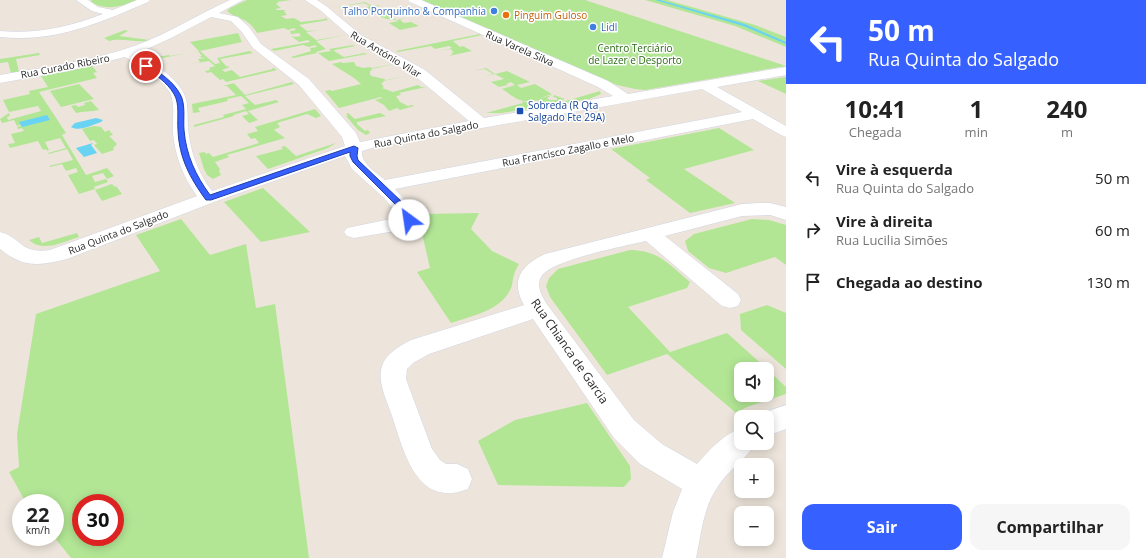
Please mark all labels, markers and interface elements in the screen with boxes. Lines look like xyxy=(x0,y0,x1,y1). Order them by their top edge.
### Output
place label: Talho Porquinho & Companhia xyxy=(342,4,486,18)
marker: Talho Porquinho & Companhia xyxy=(489,6,499,16)
place label: Pinguim Guloso xyxy=(514,8,587,22)
marker: Pinguim Guloso xyxy=(501,10,511,20)
text: 50 m xyxy=(868,11,935,49)
icon: left xyxy=(802,16,854,68)
place label: Lidl xyxy=(601,20,617,34)
marker: Lidl xyxy=(588,22,598,32)
street label: Rua António Vilar xyxy=(348,27,424,81)
street label: Rua Varela Silva xyxy=(484,27,556,69)
park label: Centro Terciário de Lazer e Desporto xyxy=(588,41,682,67)
text: Rua Quinta do Salgado xyxy=(868,47,1059,71)
pin xyxy=(129,49,163,83)
street label: Rua Curado Ribeiro xyxy=(19,51,111,81)
icon: arrive xyxy=(135,55,157,77)
text: 10:41 xyxy=(844,92,906,125)
text: 1 xyxy=(969,92,983,125)
text: 240 xyxy=(1046,92,1088,125)
place label: Sobreda (R Qta Salgado Fte 29A) xyxy=(528,98,605,124)
marker: Sobreda (R Qta Salgado Fte 29A) xyxy=(515,106,525,116)
street label: Rua Quinta do Salgado xyxy=(373,117,479,151)
text: Chegada xyxy=(849,123,902,141)
text: min xyxy=(965,123,988,141)
text: m xyxy=(1061,123,1073,141)
street label: Rua Francisco Zagallo e Melo xyxy=(501,130,635,170)
text: Vire à esquerda xyxy=(836,159,953,179)
icon: left xyxy=(802,167,824,189)
text: 50 m xyxy=(1095,168,1130,188)
text: Rua Quinta do Salgado xyxy=(836,179,974,197)
position arrow xyxy=(388,199,430,241)
street label: Rua Quinta do Salgado xyxy=(66,206,170,258)
text: Vire à direita xyxy=(836,211,933,231)
icon: right xyxy=(802,219,824,241)
text: 60 m xyxy=(1095,220,1130,240)
text: Rua Lucilia Simões xyxy=(836,231,948,249)
icon: arrive xyxy=(802,271,824,293)
text: Chegada ao destino xyxy=(836,272,983,292)
text: 130 m xyxy=(1086,272,1130,292)
street label: Rua Chianca de Garcia xyxy=(527,295,613,407)
map controls xyxy=(734,362,774,546)
button: sound xyxy=(734,362,774,402)
button: search xyxy=(734,410,774,450)
button: + xyxy=(734,458,774,498)
speed limit sign: 30 xyxy=(72,494,124,546)
text: 22 xyxy=(27,501,49,528)
button: Sair xyxy=(802,504,962,550)
button: Compartilhar xyxy=(970,504,1130,550)
button: − xyxy=(734,506,774,546)
text: km/h xyxy=(26,523,50,537)

